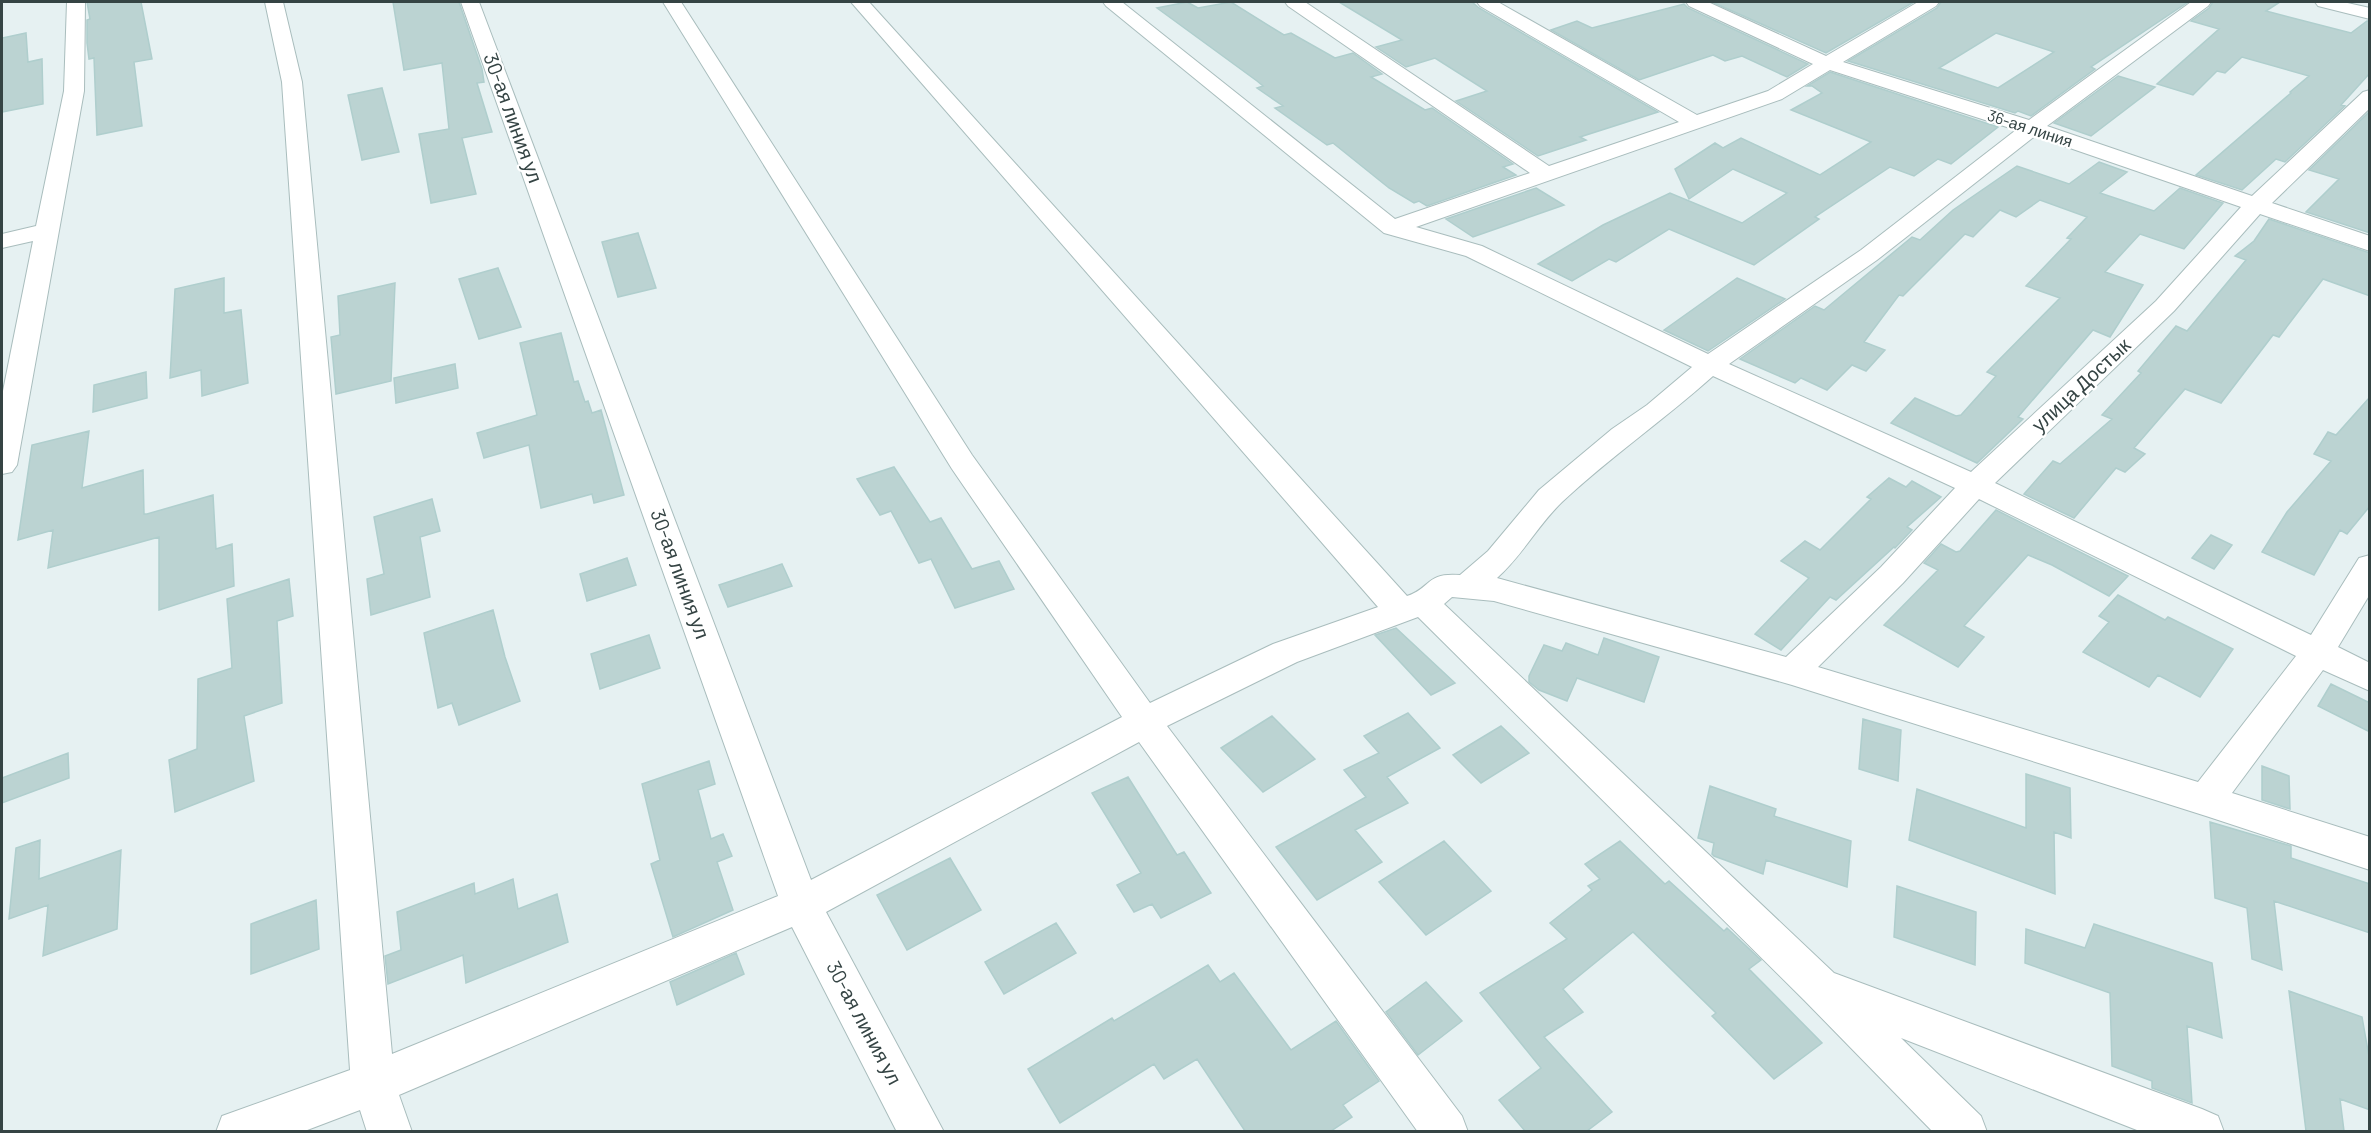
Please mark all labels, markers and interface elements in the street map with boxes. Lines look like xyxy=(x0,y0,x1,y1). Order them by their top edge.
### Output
street label: 30-ая линия ул xyxy=(479,49,549,186)
street label: 36-ая линия xyxy=(1985,105,2075,150)
street label: улица Достык xyxy=(2026,332,2135,436)
street label: 30-ая линия ул xyxy=(646,505,716,642)
street label: 30-ая линия ул xyxy=(822,957,908,1088)

